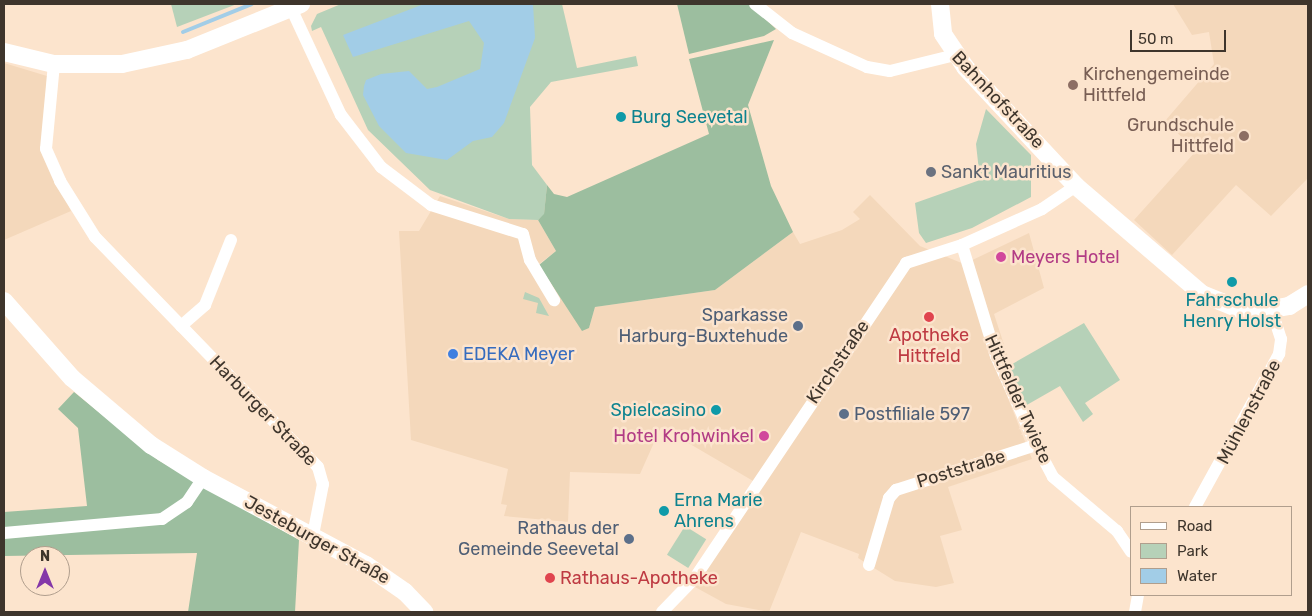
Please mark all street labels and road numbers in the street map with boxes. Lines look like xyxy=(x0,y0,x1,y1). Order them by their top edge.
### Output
street label: Bahnhofstraße xyxy=(947,47,1049,153)
street label: Kirchstraße xyxy=(802,316,874,408)
street label: Hittfelder Twiete xyxy=(980,331,1056,467)
street label: Harburger Straße xyxy=(205,351,321,471)
street label: Mühlenstraße xyxy=(1212,356,1286,468)
street label: Poststraße xyxy=(914,445,1008,493)
street label: Jesteburger Straße xyxy=(240,491,394,589)

